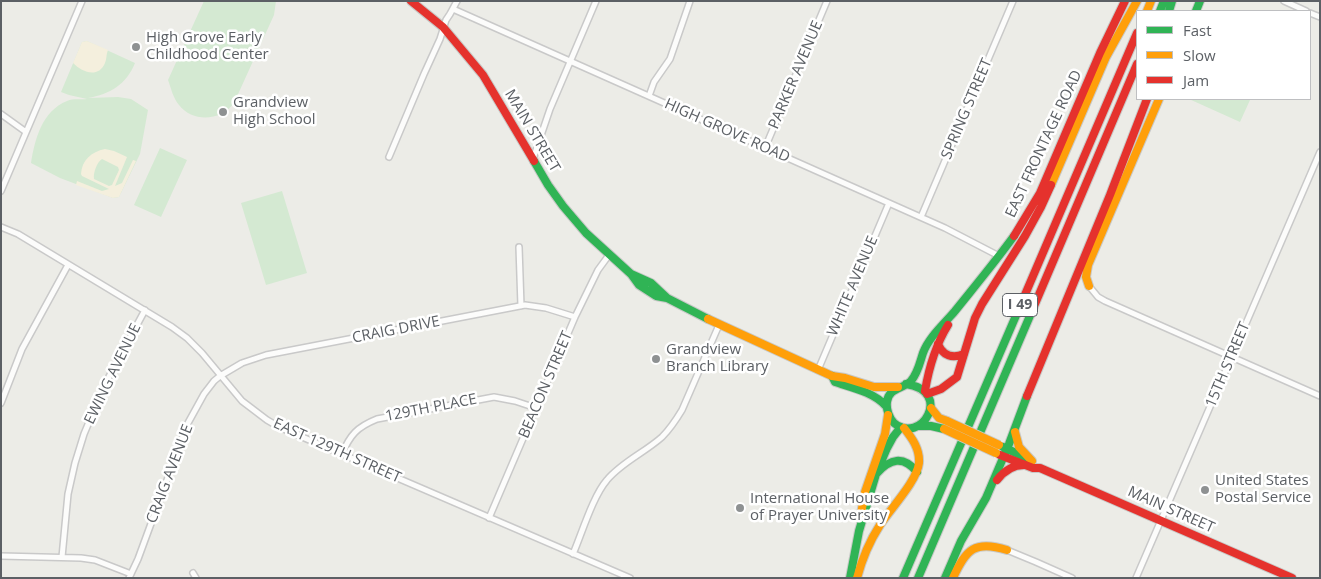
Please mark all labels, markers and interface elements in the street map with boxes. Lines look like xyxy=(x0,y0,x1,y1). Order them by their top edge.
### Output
legend xyxy=(1136,10,1311,100)
street label: PARKER AVENUE xyxy=(765,18,827,132)
text: Fast xyxy=(1183,20,1212,40)
place label: High Grove Early Childhood Center xyxy=(146,29,269,64)
marker: High Grove Early Childhood Center xyxy=(130,41,142,53)
text: Slow xyxy=(1183,45,1216,65)
street label: SPRING STREET xyxy=(938,56,996,162)
street label: EAST FRONTAGE ROAD xyxy=(1002,68,1086,220)
text: Jam xyxy=(1183,70,1209,90)
street label: MAIN STREET xyxy=(500,86,564,176)
place label: Grandview High School xyxy=(233,94,316,129)
street label: HIGH GROVE ROAD xyxy=(661,95,793,167)
marker: Grandview High School xyxy=(217,106,229,118)
street label: WHITE AVENUE xyxy=(824,233,882,339)
road number: I 49 xyxy=(1002,294,1038,316)
street label: CRAIG DRIVE xyxy=(351,313,441,347)
street label: 15TH STREET xyxy=(1202,320,1254,410)
street label: EWING AVENUE xyxy=(81,321,145,427)
street label: BEACON STREET xyxy=(515,329,577,441)
place label: Grandview Branch Library xyxy=(666,341,769,376)
marker: Grandview Branch Library xyxy=(650,353,662,365)
street label: 129TH PLACE xyxy=(384,390,478,426)
street label: EAST 129TH STREET xyxy=(270,415,404,487)
street label: CRAIG AVENUE xyxy=(143,422,197,526)
place label: United States Postal Service xyxy=(1215,472,1311,507)
street label: MAIN STREET xyxy=(1125,483,1217,537)
marker: United States Postal Service xyxy=(1199,484,1211,496)
place label: International House of Prayer University xyxy=(750,490,889,525)
marker: International House of Prayer University xyxy=(734,502,746,514)

